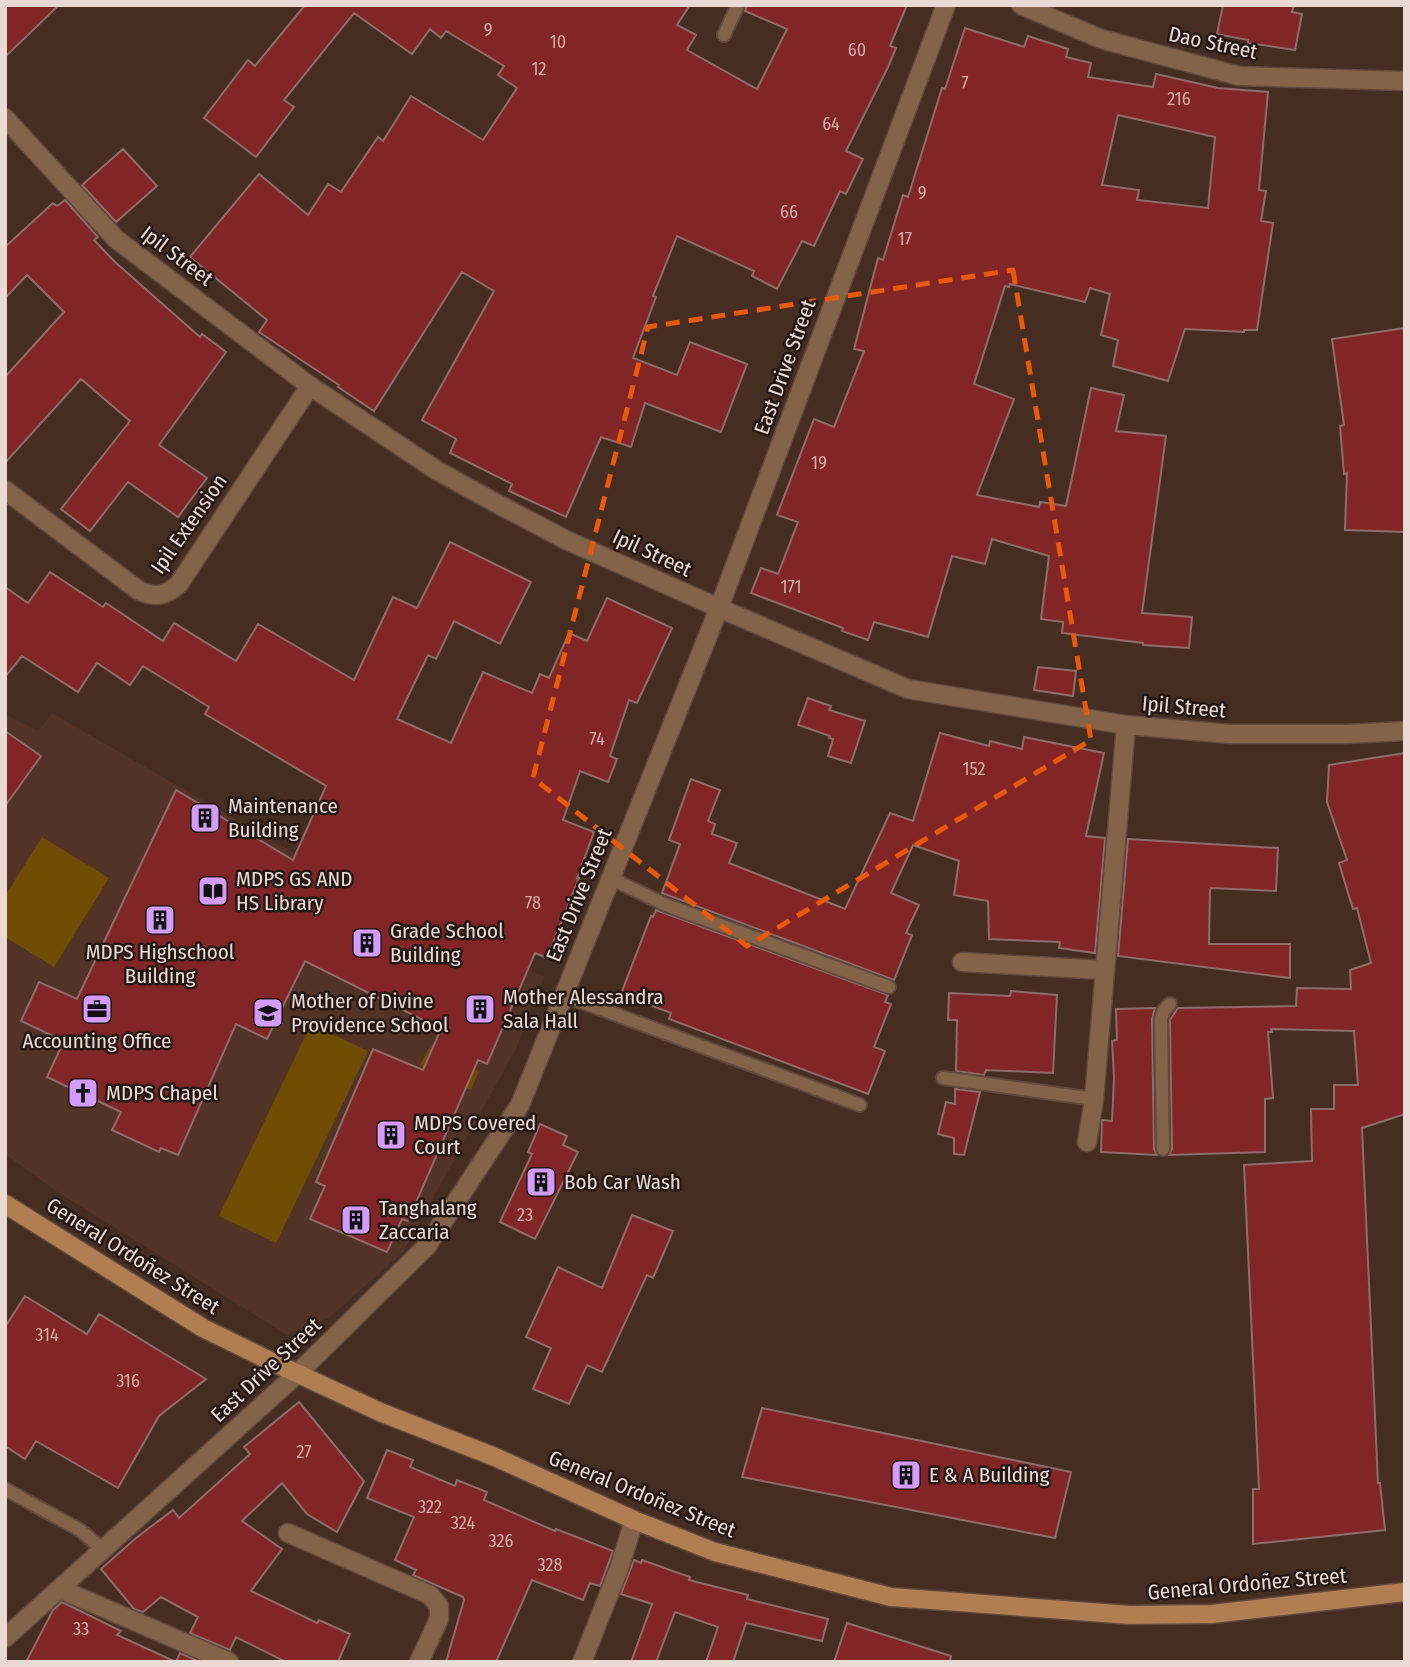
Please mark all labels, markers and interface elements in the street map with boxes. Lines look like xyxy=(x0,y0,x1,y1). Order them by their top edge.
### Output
house number: 9 xyxy=(484,19,492,41)
street label: Dao Street xyxy=(1166,21,1260,65)
house number: 10 xyxy=(550,31,566,53)
house number: 60 xyxy=(848,39,866,61)
house number: 12 xyxy=(532,58,547,80)
house number: 7 xyxy=(961,72,969,94)
house number: 216 xyxy=(1167,88,1191,110)
house number: 64 xyxy=(822,113,840,135)
house number: 9 xyxy=(918,182,926,204)
house number: 66 xyxy=(780,201,798,223)
street label: Ipil Street xyxy=(136,220,219,292)
house number: 17 xyxy=(898,228,912,250)
street label: East Drive Street xyxy=(749,296,821,438)
house number: 19 xyxy=(811,452,827,474)
street label: Ipil Extension xyxy=(145,469,233,579)
street label: Ipil Street xyxy=(608,523,696,583)
house number: 171 xyxy=(780,576,802,598)
street label: Ipil Street xyxy=(1141,690,1227,724)
house number: 74 xyxy=(589,728,605,750)
house number: 152 xyxy=(962,758,986,780)
place label: Maintenance Building xyxy=(228,793,338,843)
building icon: Maintenance Building xyxy=(188,801,222,835)
street label: East Drive Street xyxy=(540,824,618,965)
place label: MDPS GS AND HS Library xyxy=(236,866,352,916)
library icon: MDPS GS AND HS Library xyxy=(196,874,230,908)
house number: 78 xyxy=(525,892,541,914)
building icon: MDPS Highschool Building xyxy=(143,903,177,937)
place label: Grade School Building xyxy=(390,918,504,968)
building icon: Grade School Building xyxy=(350,926,384,960)
place label: MDPS Highschool Building xyxy=(86,939,235,989)
place label: Mother Alessandra Sala Hall xyxy=(503,984,664,1034)
place label: Mother of Divine Providence School xyxy=(291,988,449,1038)
office icon: Accounting Office xyxy=(80,992,114,1026)
building icon: Mother Alessandra Sala Hall xyxy=(463,992,497,1026)
school or university icon: Mother of Divine Providence School xyxy=(251,996,285,1030)
place label: Accounting Office xyxy=(23,1028,171,1054)
church icon: MDPS Chapel xyxy=(66,1076,100,1110)
place label: MDPS Chapel xyxy=(106,1080,218,1106)
place label: MDPS Covered Court xyxy=(414,1110,536,1160)
building icon: MDPS Covered Court xyxy=(374,1118,408,1152)
building icon: Bob Car Wash xyxy=(524,1165,558,1199)
place label: Bob Car Wash xyxy=(564,1169,681,1195)
street label: General Ordoñez Street xyxy=(42,1192,225,1320)
place label: Tanghalang Zaccaria xyxy=(379,1195,477,1245)
building icon: Tanghalang Zaccaria xyxy=(339,1203,373,1237)
house number: 23 xyxy=(517,1204,533,1226)
street label: East Drive Street xyxy=(205,1312,327,1428)
house number: 314 xyxy=(35,1324,59,1346)
house number: 316 xyxy=(116,1370,140,1392)
house number: 27 xyxy=(296,1441,312,1463)
street label: General Ordoñez Street xyxy=(545,1445,739,1543)
building icon: E & A Building xyxy=(889,1458,923,1492)
place label: E & A Building xyxy=(929,1462,1049,1488)
house number: 322 xyxy=(418,1496,442,1518)
house number: 324 xyxy=(451,1512,475,1534)
house number: 326 xyxy=(489,1530,513,1552)
house number: 328 xyxy=(538,1554,562,1576)
street label: General Ordoñez Street xyxy=(1147,1562,1348,1606)
house number: 33 xyxy=(73,1618,89,1640)

